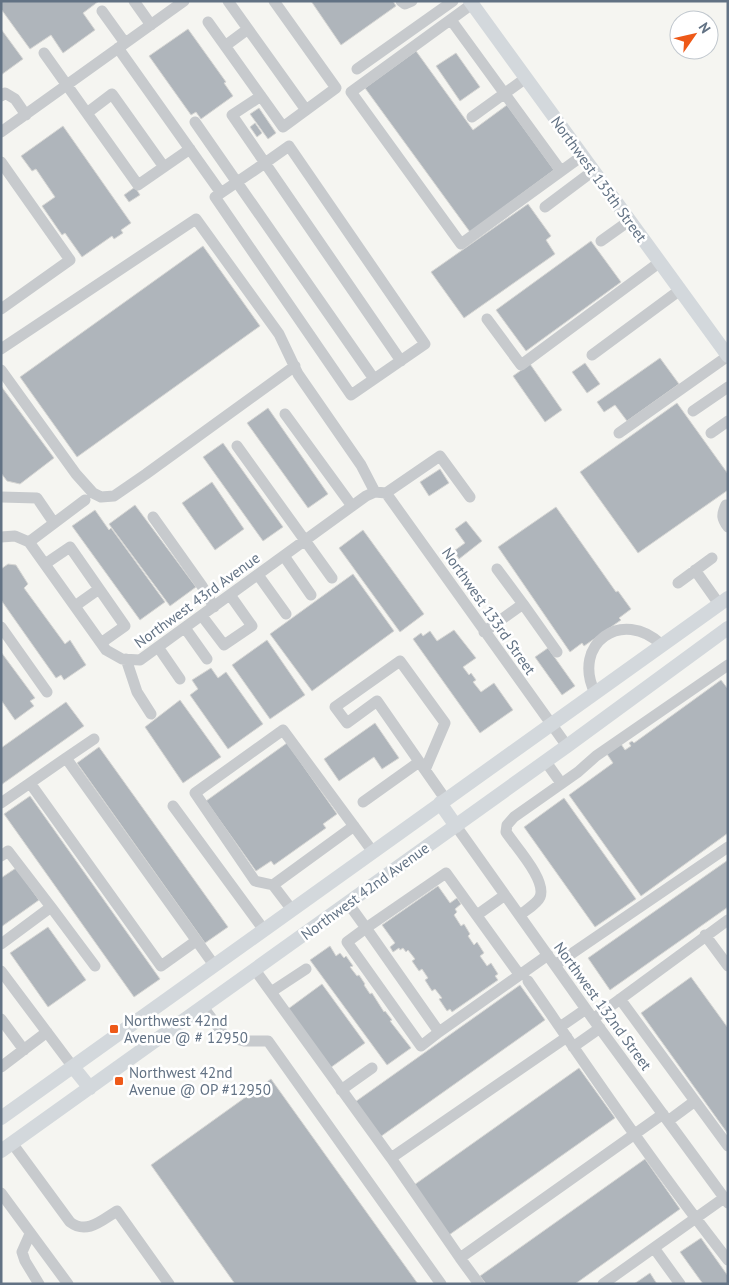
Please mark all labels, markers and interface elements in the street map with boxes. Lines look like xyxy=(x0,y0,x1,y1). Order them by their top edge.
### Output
north arrow xyxy=(669,10,719,60)
text: N xyxy=(695,19,715,37)
street label: Northwest 135th Street xyxy=(547,112,651,246)
street label: Northwest 133rd Street xyxy=(438,544,540,678)
street label: Northwest 43rd Avenue xyxy=(130,548,264,652)
street label: Northwest 42nd Avenue xyxy=(297,838,433,944)
street label: Northwest 132nd Street xyxy=(550,938,656,1074)
place label: Northwest 42nd Avenue @ # 12950 xyxy=(124,1011,248,1047)
marker: Northwest 42nd Avenue @ # 12950 xyxy=(108,1023,120,1035)
place label: Northwest 42nd Avenue @ OP #12950 xyxy=(129,1063,271,1099)
marker: Northwest 42nd Avenue @ OP #12950 xyxy=(113,1075,125,1087)

